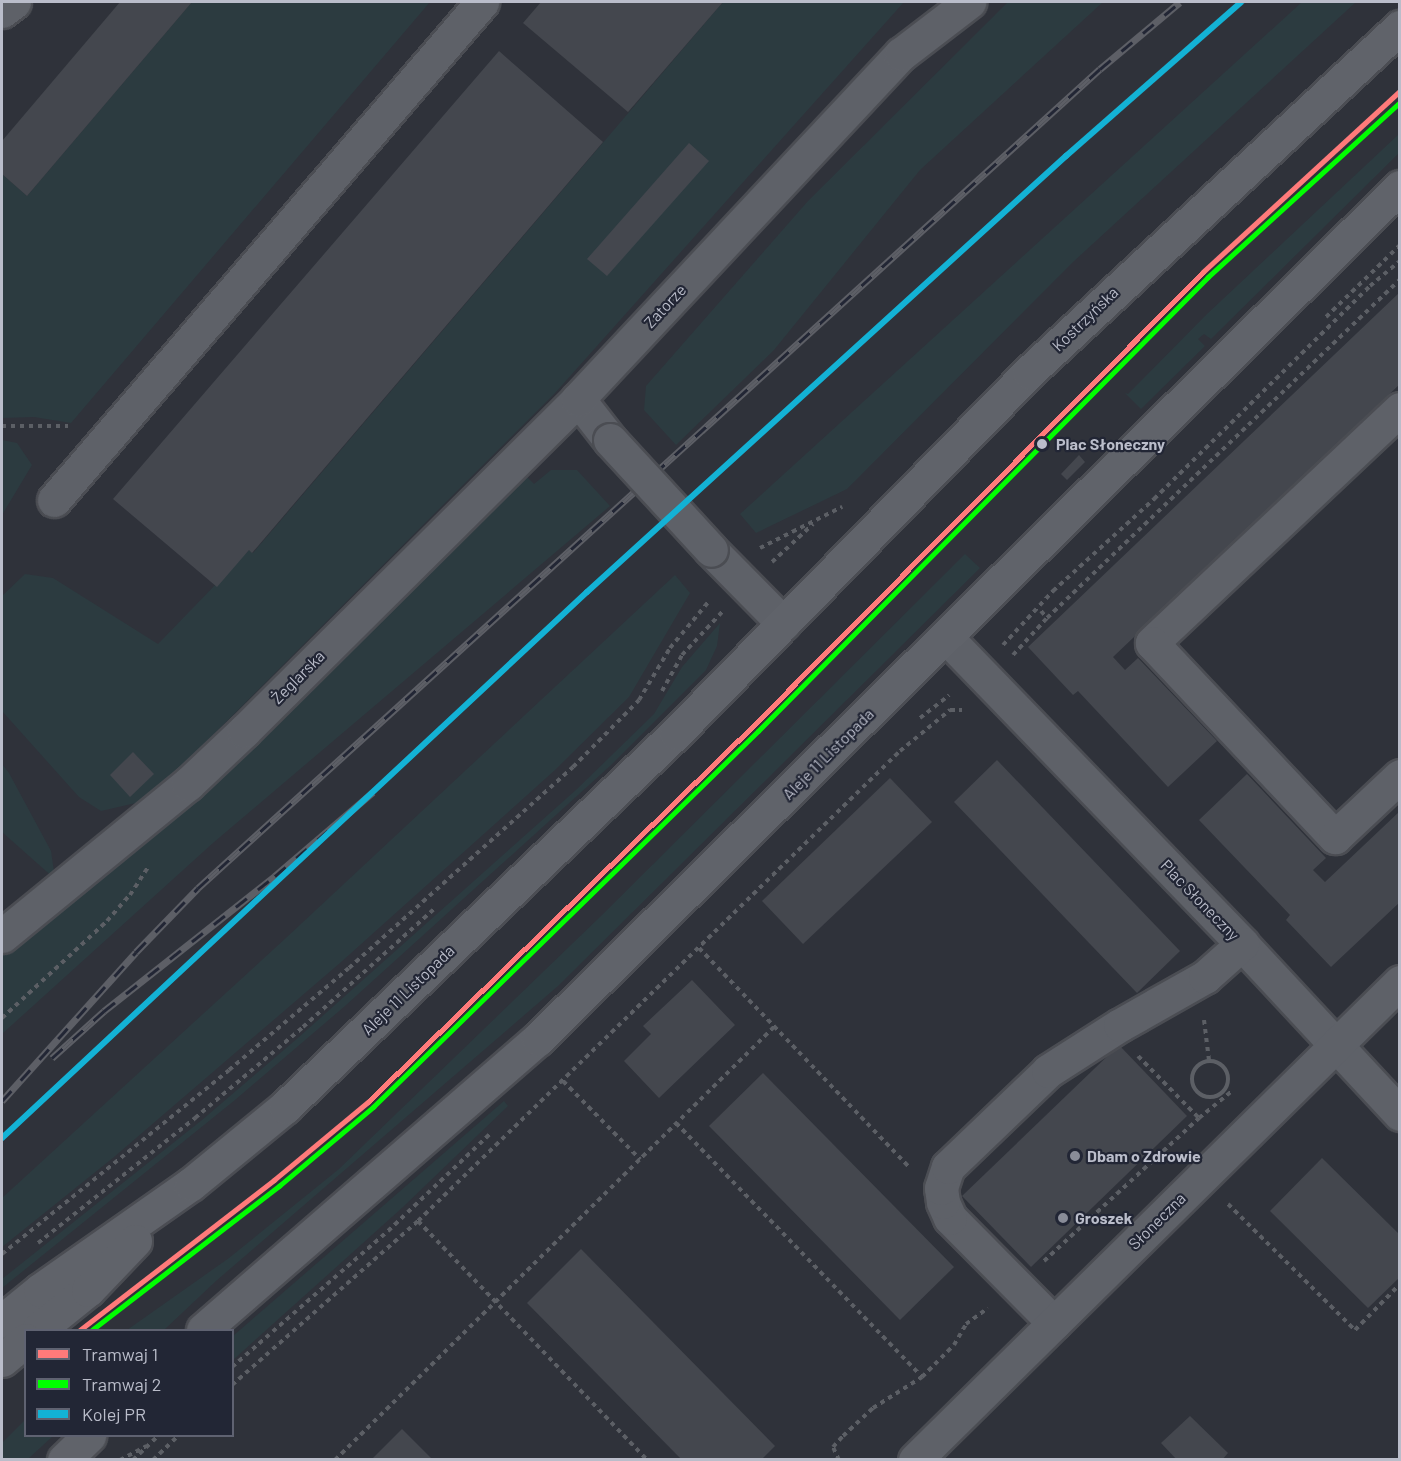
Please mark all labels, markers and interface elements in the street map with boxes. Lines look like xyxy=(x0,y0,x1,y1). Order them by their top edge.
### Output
street label: Zatorze xyxy=(640,280,690,332)
street label: Kostrzyńska xyxy=(1048,283,1122,355)
place label: Plac Słoneczny xyxy=(1056,434,1165,454)
marker: Plac Słoneczny xyxy=(1033,435,1051,453)
street label: Żeglarska xyxy=(267,646,329,708)
street label: Aleje 11 Listopada xyxy=(778,704,878,804)
street label: Plac Słoneczny xyxy=(1157,856,1243,944)
street label: Aleje 11 Listopada xyxy=(358,941,458,1039)
place label: Dbam o Zdrowie xyxy=(1087,1146,1201,1166)
marker: Dbam o Zdrowie xyxy=(1068,1149,1082,1163)
street label: Słoneczna xyxy=(1124,1188,1190,1254)
place label: Groszek xyxy=(1075,1208,1132,1228)
marker: Groszek xyxy=(1056,1211,1070,1225)
legend xyxy=(24,1329,234,1437)
text: Tramwaj 1 xyxy=(82,1343,158,1365)
text: Tramwaj 2 xyxy=(82,1373,161,1395)
text: Kolej PR xyxy=(82,1403,146,1425)

